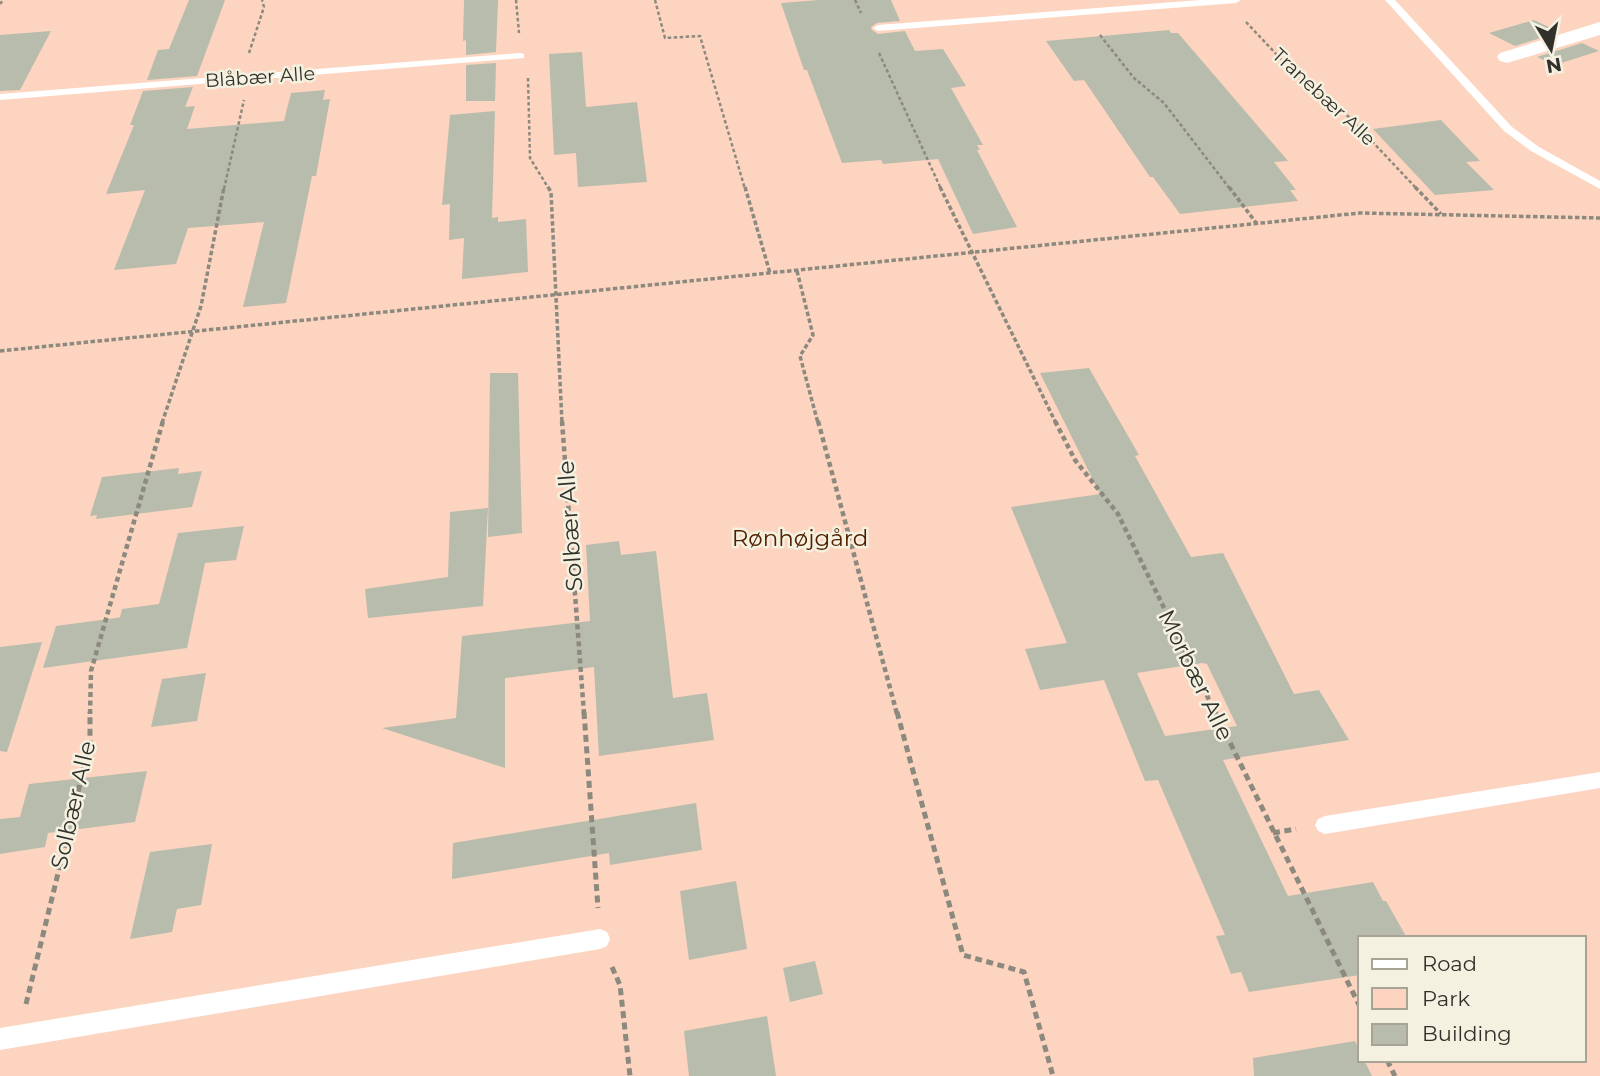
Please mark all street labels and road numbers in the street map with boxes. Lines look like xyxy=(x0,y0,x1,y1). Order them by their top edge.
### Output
street label: Tranebær Alle xyxy=(1268,43,1380,151)
street label: Blåbær Alle xyxy=(204,62,316,92)
street label: Solbær Alle xyxy=(551,460,589,592)
street label: Morbær Alle xyxy=(1152,605,1240,745)
street label: Solbær Alle xyxy=(45,738,101,872)

